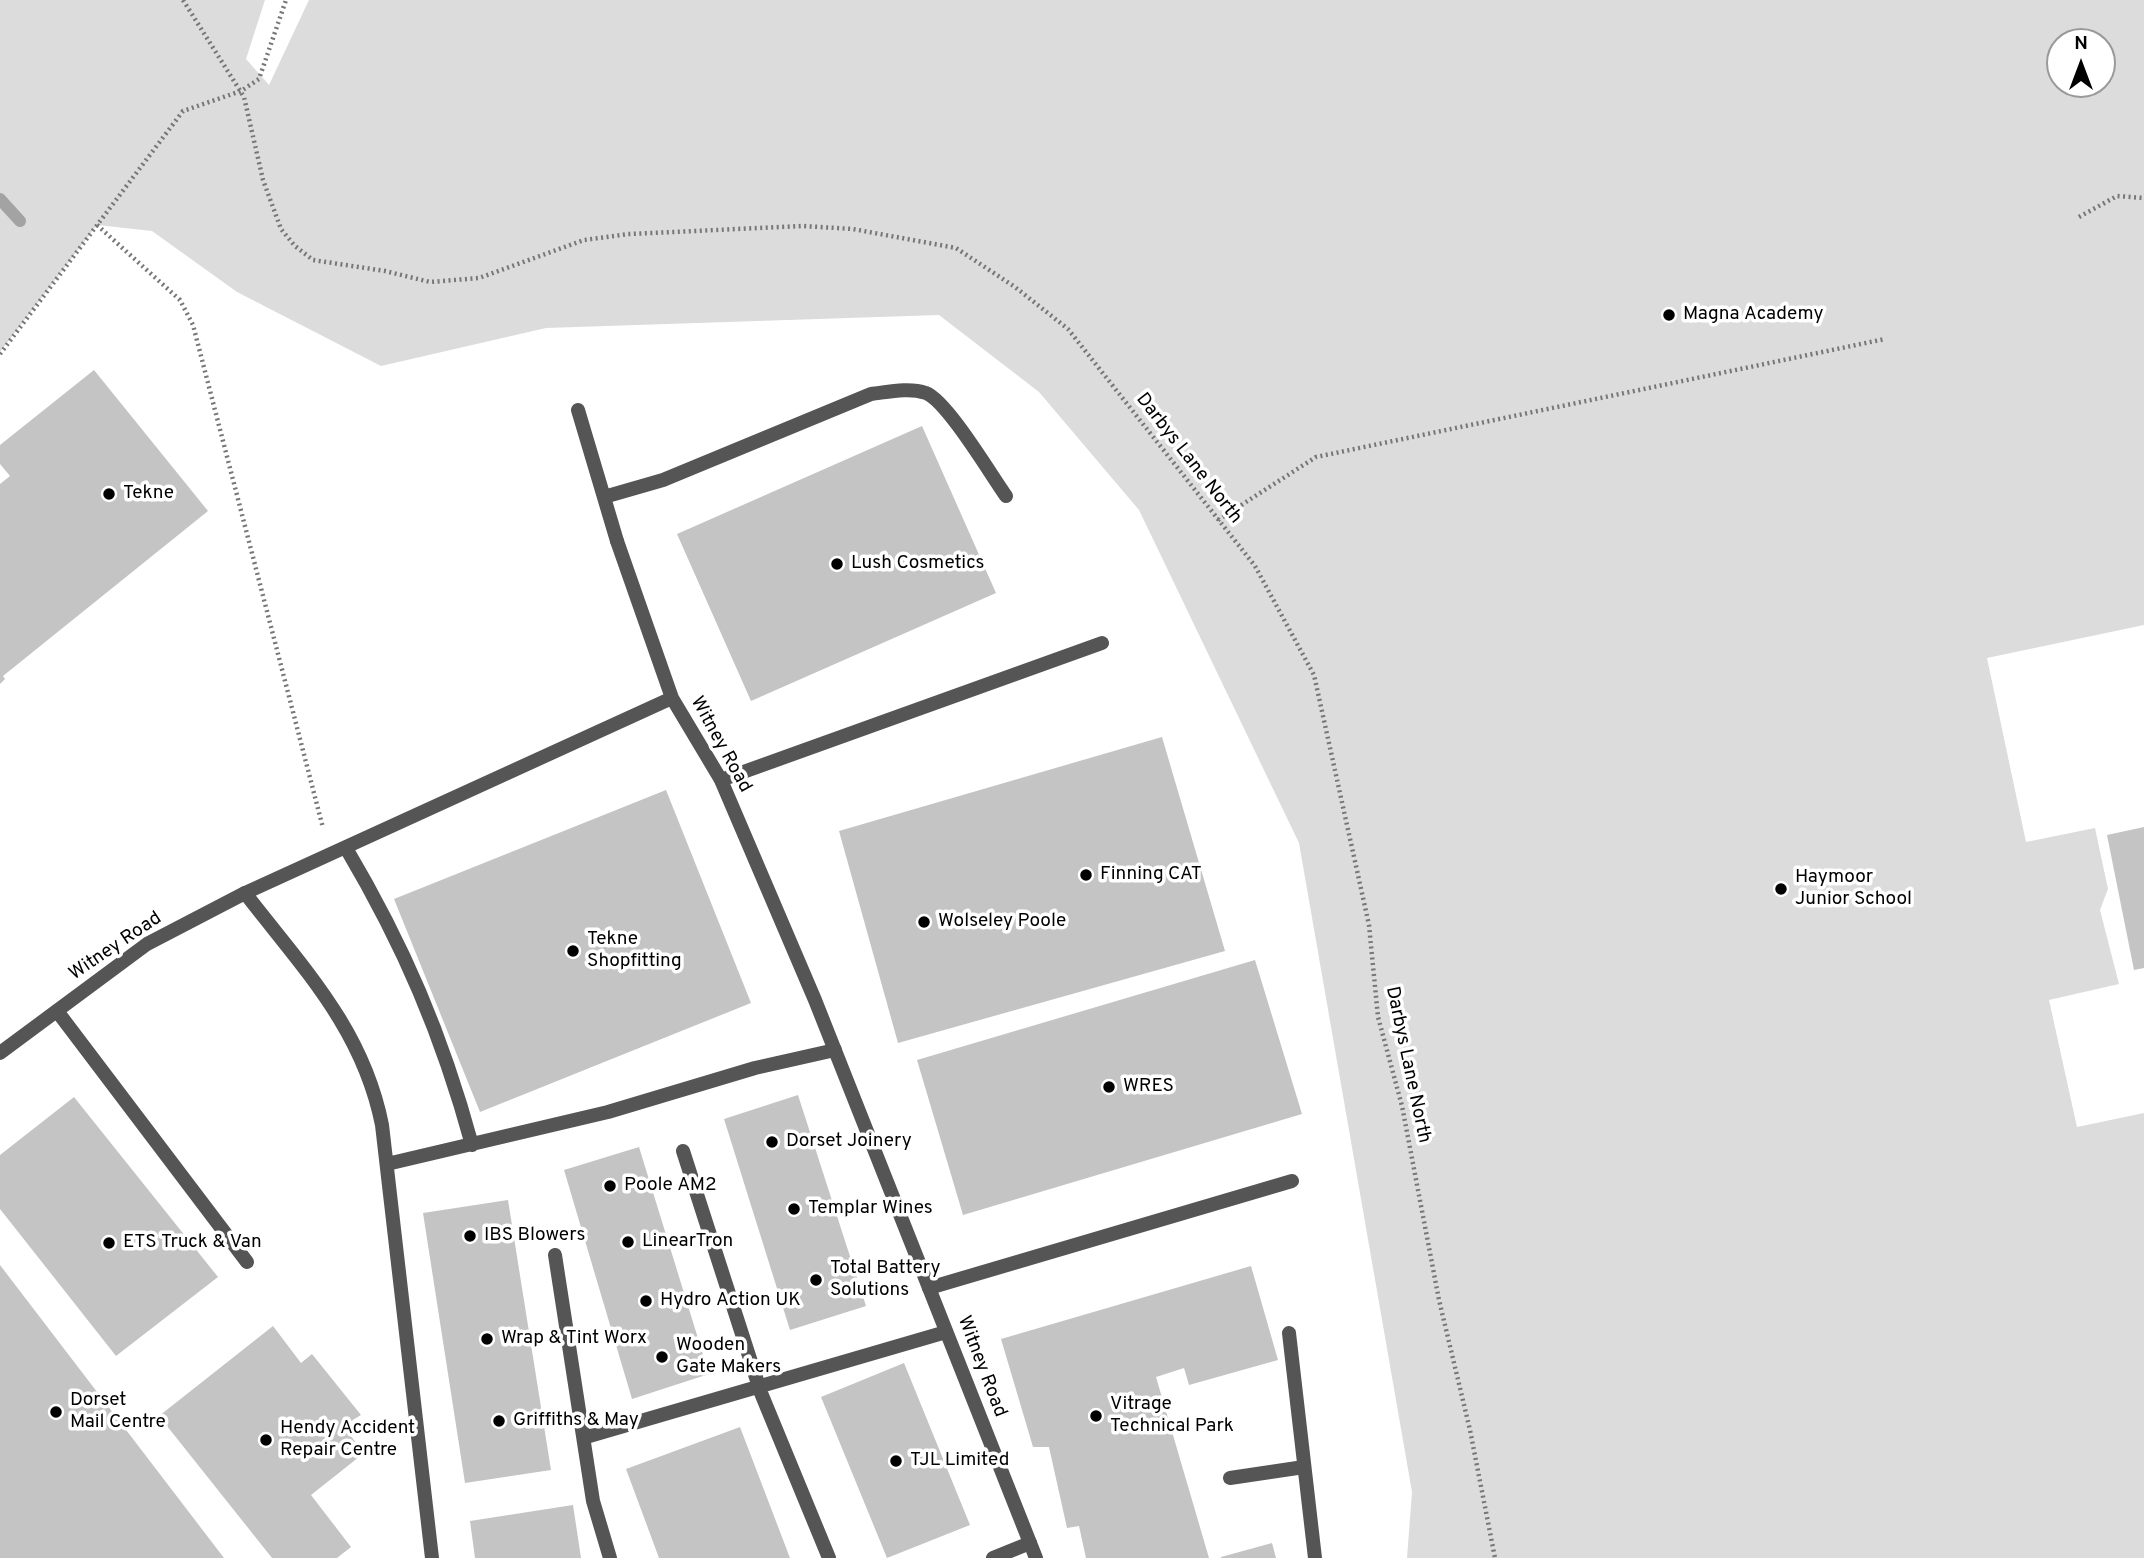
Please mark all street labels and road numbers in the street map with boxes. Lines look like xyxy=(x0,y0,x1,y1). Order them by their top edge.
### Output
street label: Darbys Lane North xyxy=(1130,389,1246,529)
street label: Witney Road xyxy=(684,693,756,797)
street label: Witney Road xyxy=(65,908,167,986)
street label: Darbys Lane North xyxy=(1379,985,1435,1145)
street label: Witney Road xyxy=(951,1313,1011,1421)

